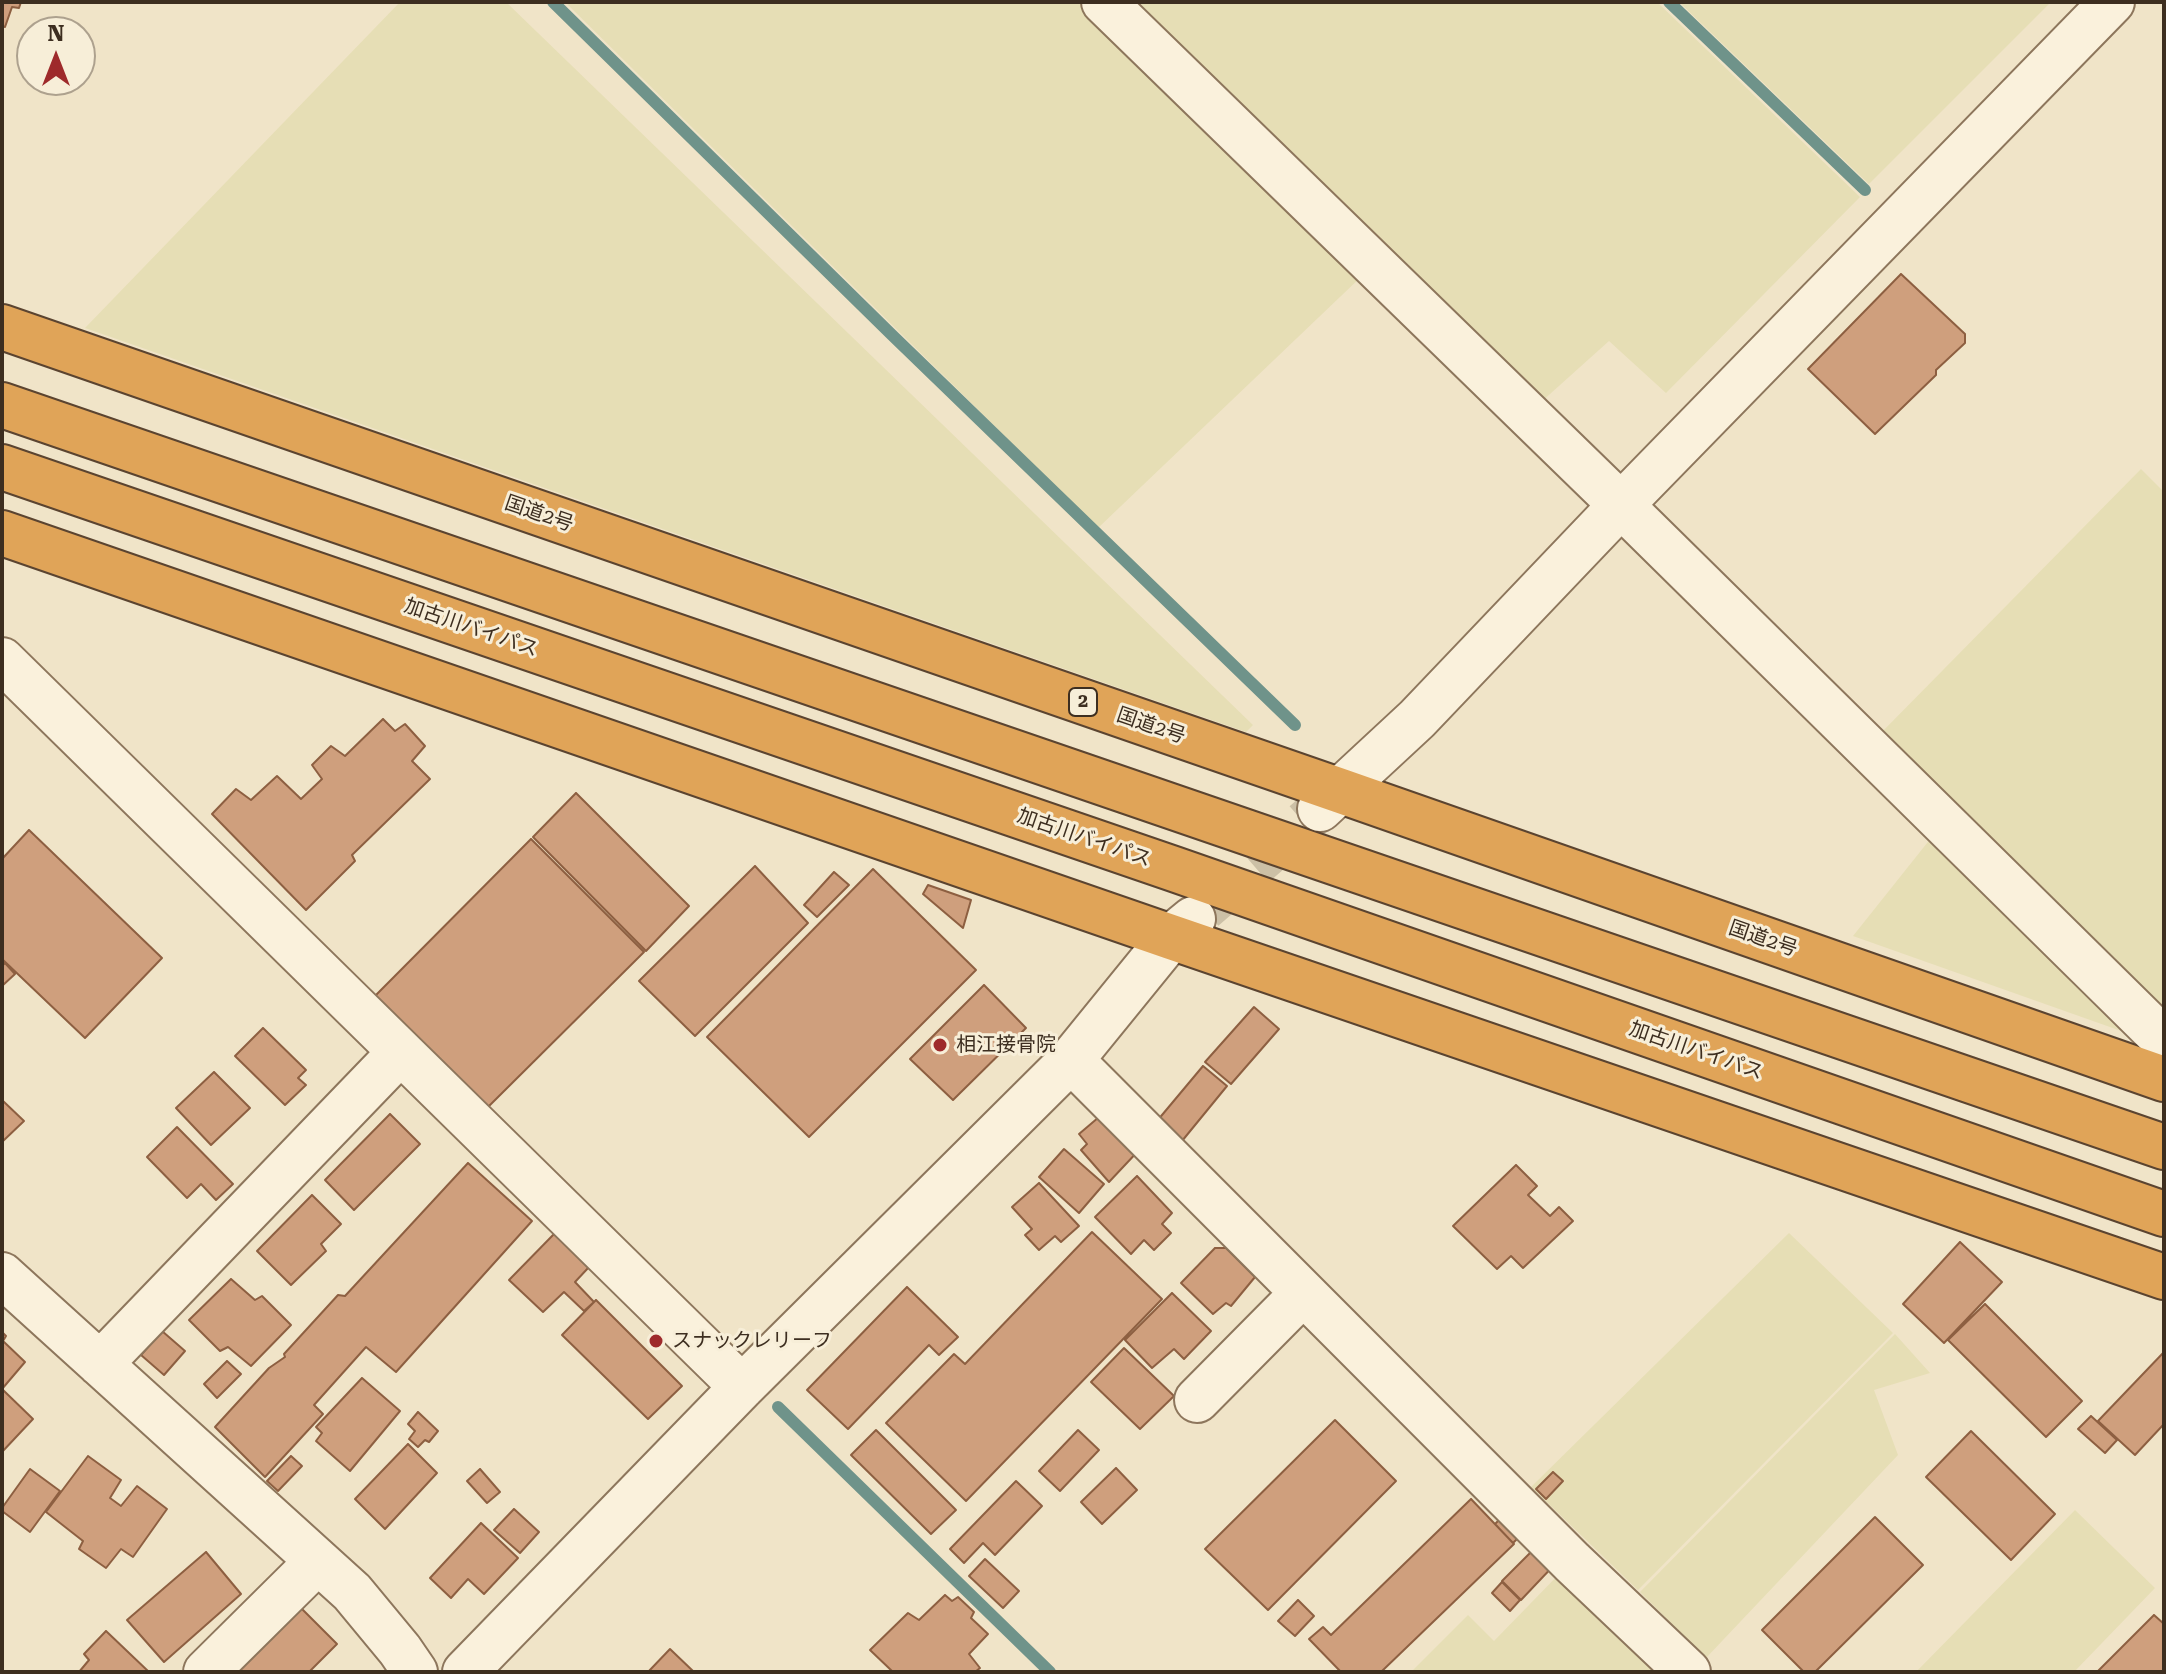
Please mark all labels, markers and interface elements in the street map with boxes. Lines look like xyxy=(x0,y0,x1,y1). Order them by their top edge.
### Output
north arrow xyxy=(16,16,96,96)
text: N xyxy=(48,21,64,46)
street label: 国道2号 xyxy=(501,491,577,537)
street label: 加古川バイパス xyxy=(401,594,541,662)
road number: 2 xyxy=(1069,688,1097,716)
street label: 国道2号 xyxy=(1113,703,1189,749)
street label: 加古川バイパス xyxy=(1014,804,1154,872)
street label: 国道2号 xyxy=(1725,916,1801,962)
street label: 加古川バイパス xyxy=(1626,1017,1766,1085)
place label: 相江接骨院 xyxy=(956,1033,1056,1057)
marker: 相江接骨院 xyxy=(931,1036,949,1054)
place label: スナックレリーフ xyxy=(672,1329,832,1353)
marker: スナックレリーフ xyxy=(647,1332,665,1350)

